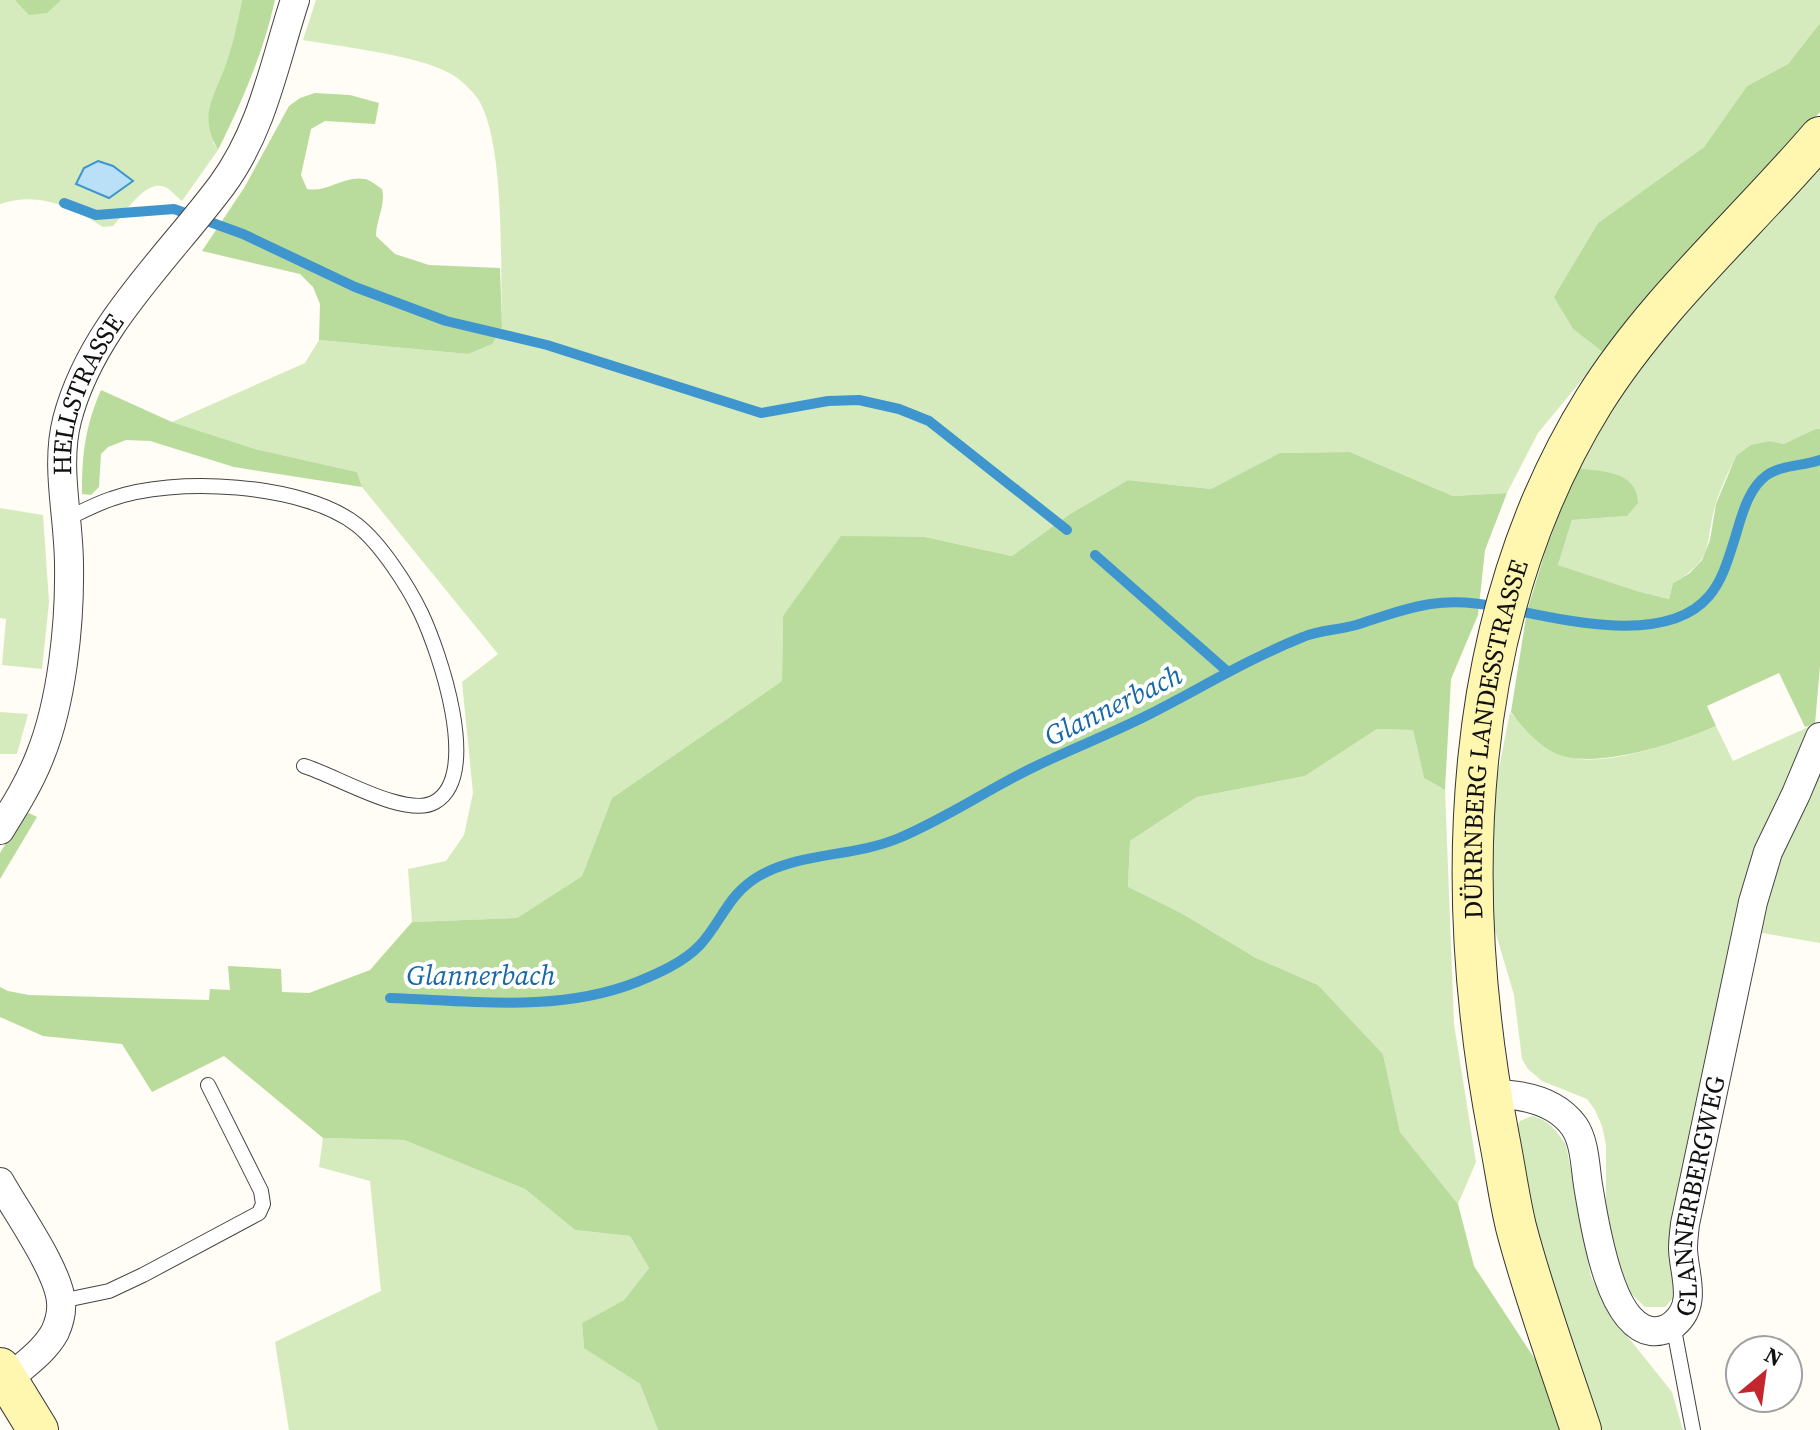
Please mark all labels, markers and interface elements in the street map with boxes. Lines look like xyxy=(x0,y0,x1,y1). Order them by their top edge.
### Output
street label: HELLSTRASSE xyxy=(44,307,132,476)
street label: DÜRRNBERG LANDESSTRASSE xyxy=(1455,555,1537,920)
water label: Glannerbach xyxy=(1038,655,1188,755)
water label: Glannerbach xyxy=(407,956,555,994)
street label: GLANNERBERGWEG xyxy=(1665,1072,1734,1321)
north arrow xyxy=(1724,1334,1804,1414)
text: N xyxy=(1759,1340,1788,1374)

